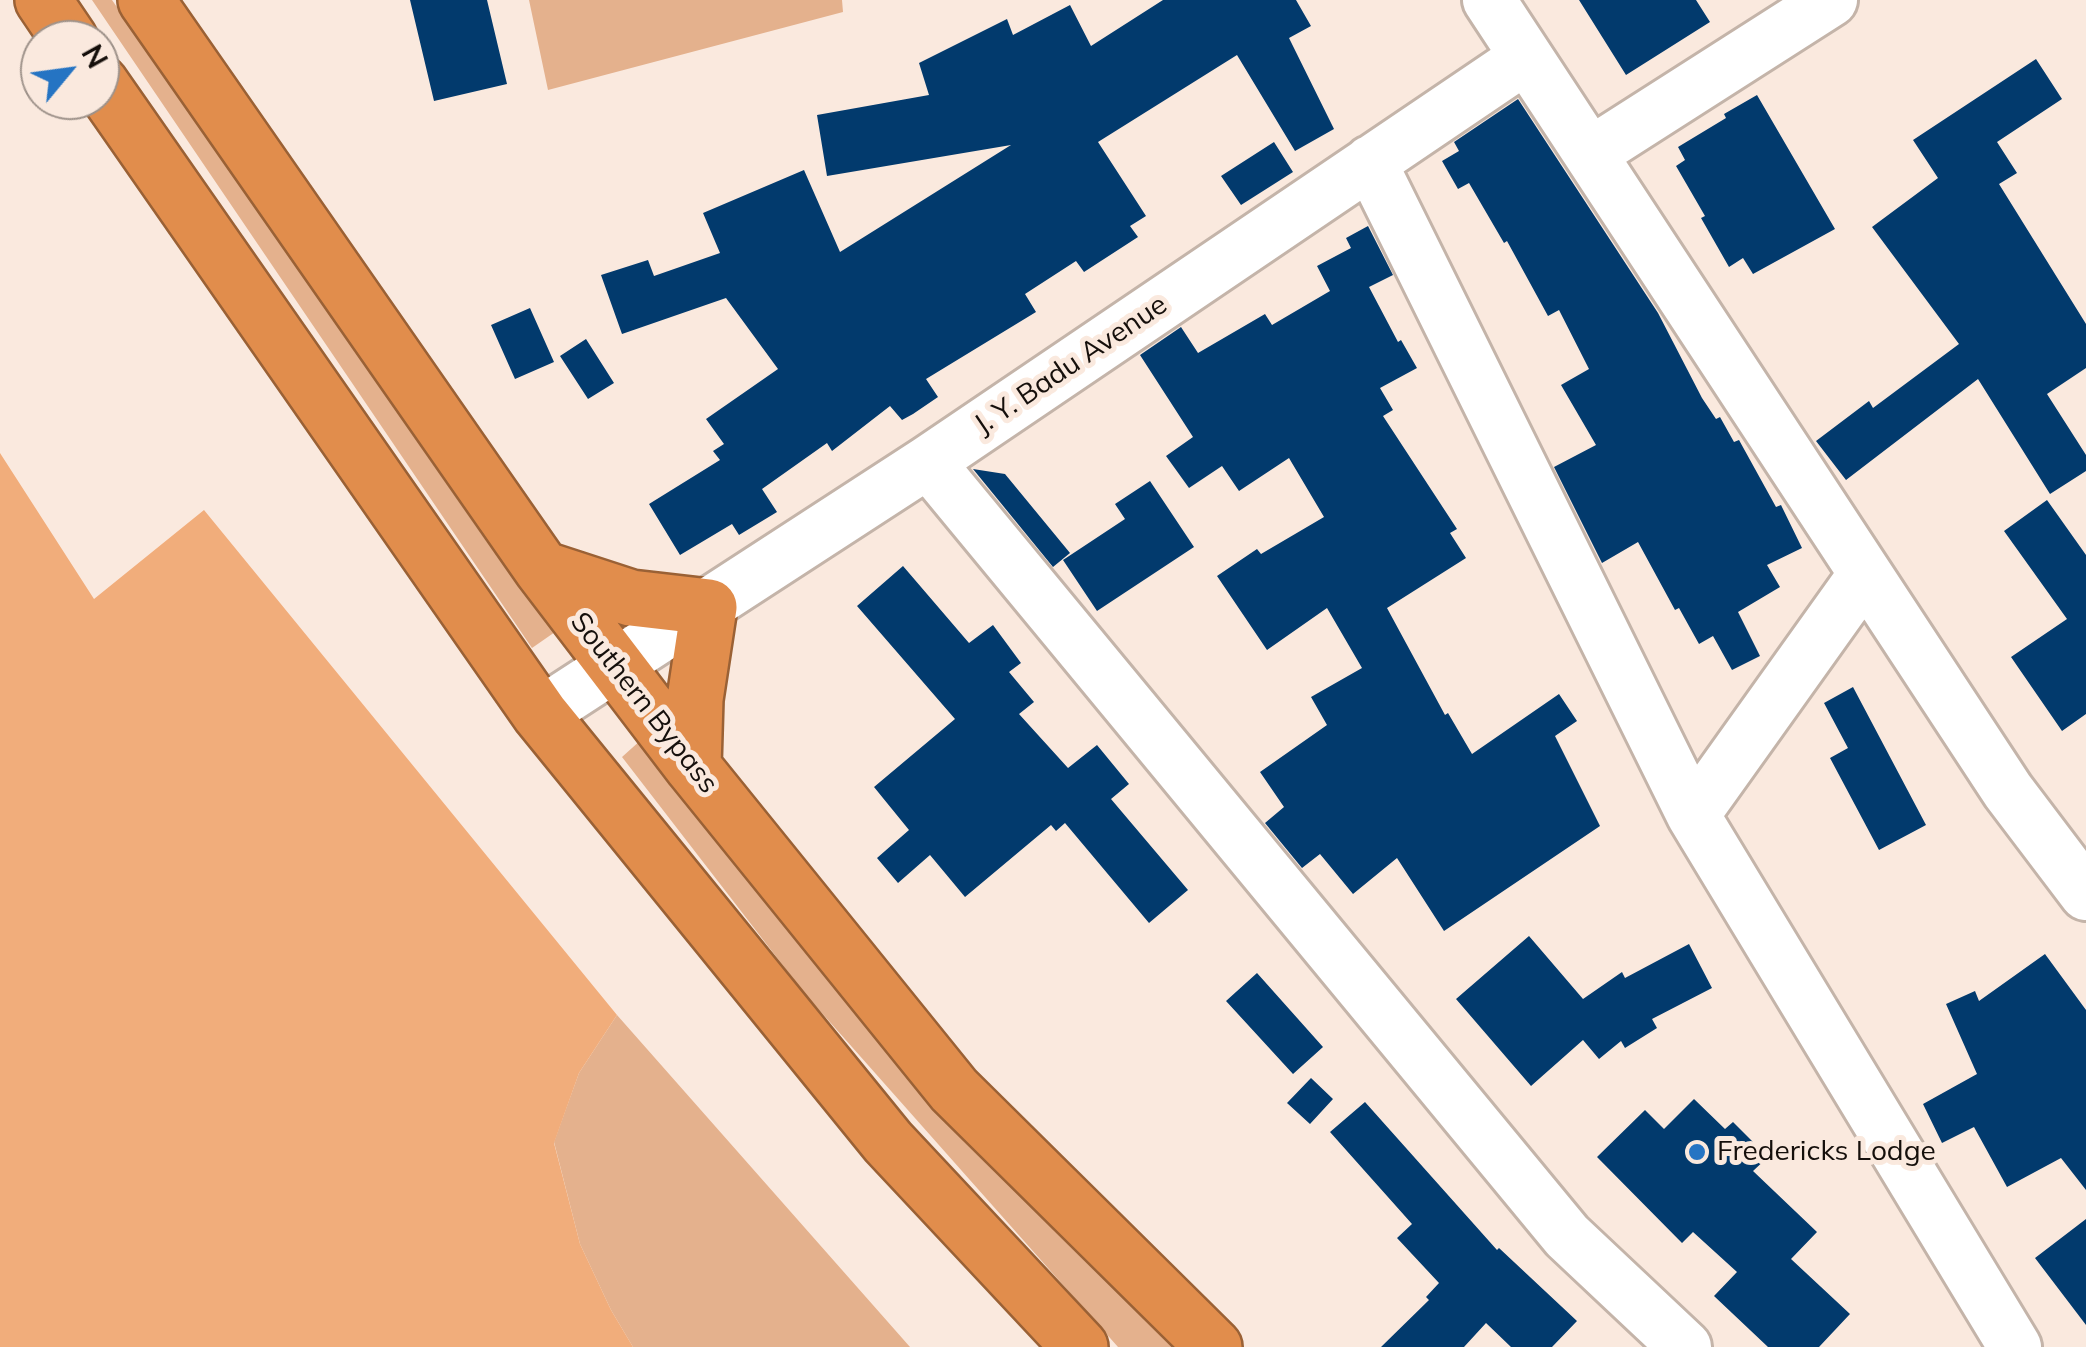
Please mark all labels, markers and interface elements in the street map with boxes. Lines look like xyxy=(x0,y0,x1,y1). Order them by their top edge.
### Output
north arrow xyxy=(20,20,120,120)
text: N xyxy=(74,38,115,74)
street label: J. Y. Badu Avenue xyxy=(968,288,1174,442)
street label: Southern Bypass xyxy=(563,606,725,800)
place label: Fredericks Lodge xyxy=(1717,1135,1936,1169)
marker: Fredericks Lodge xyxy=(1686,1141,1708,1163)

